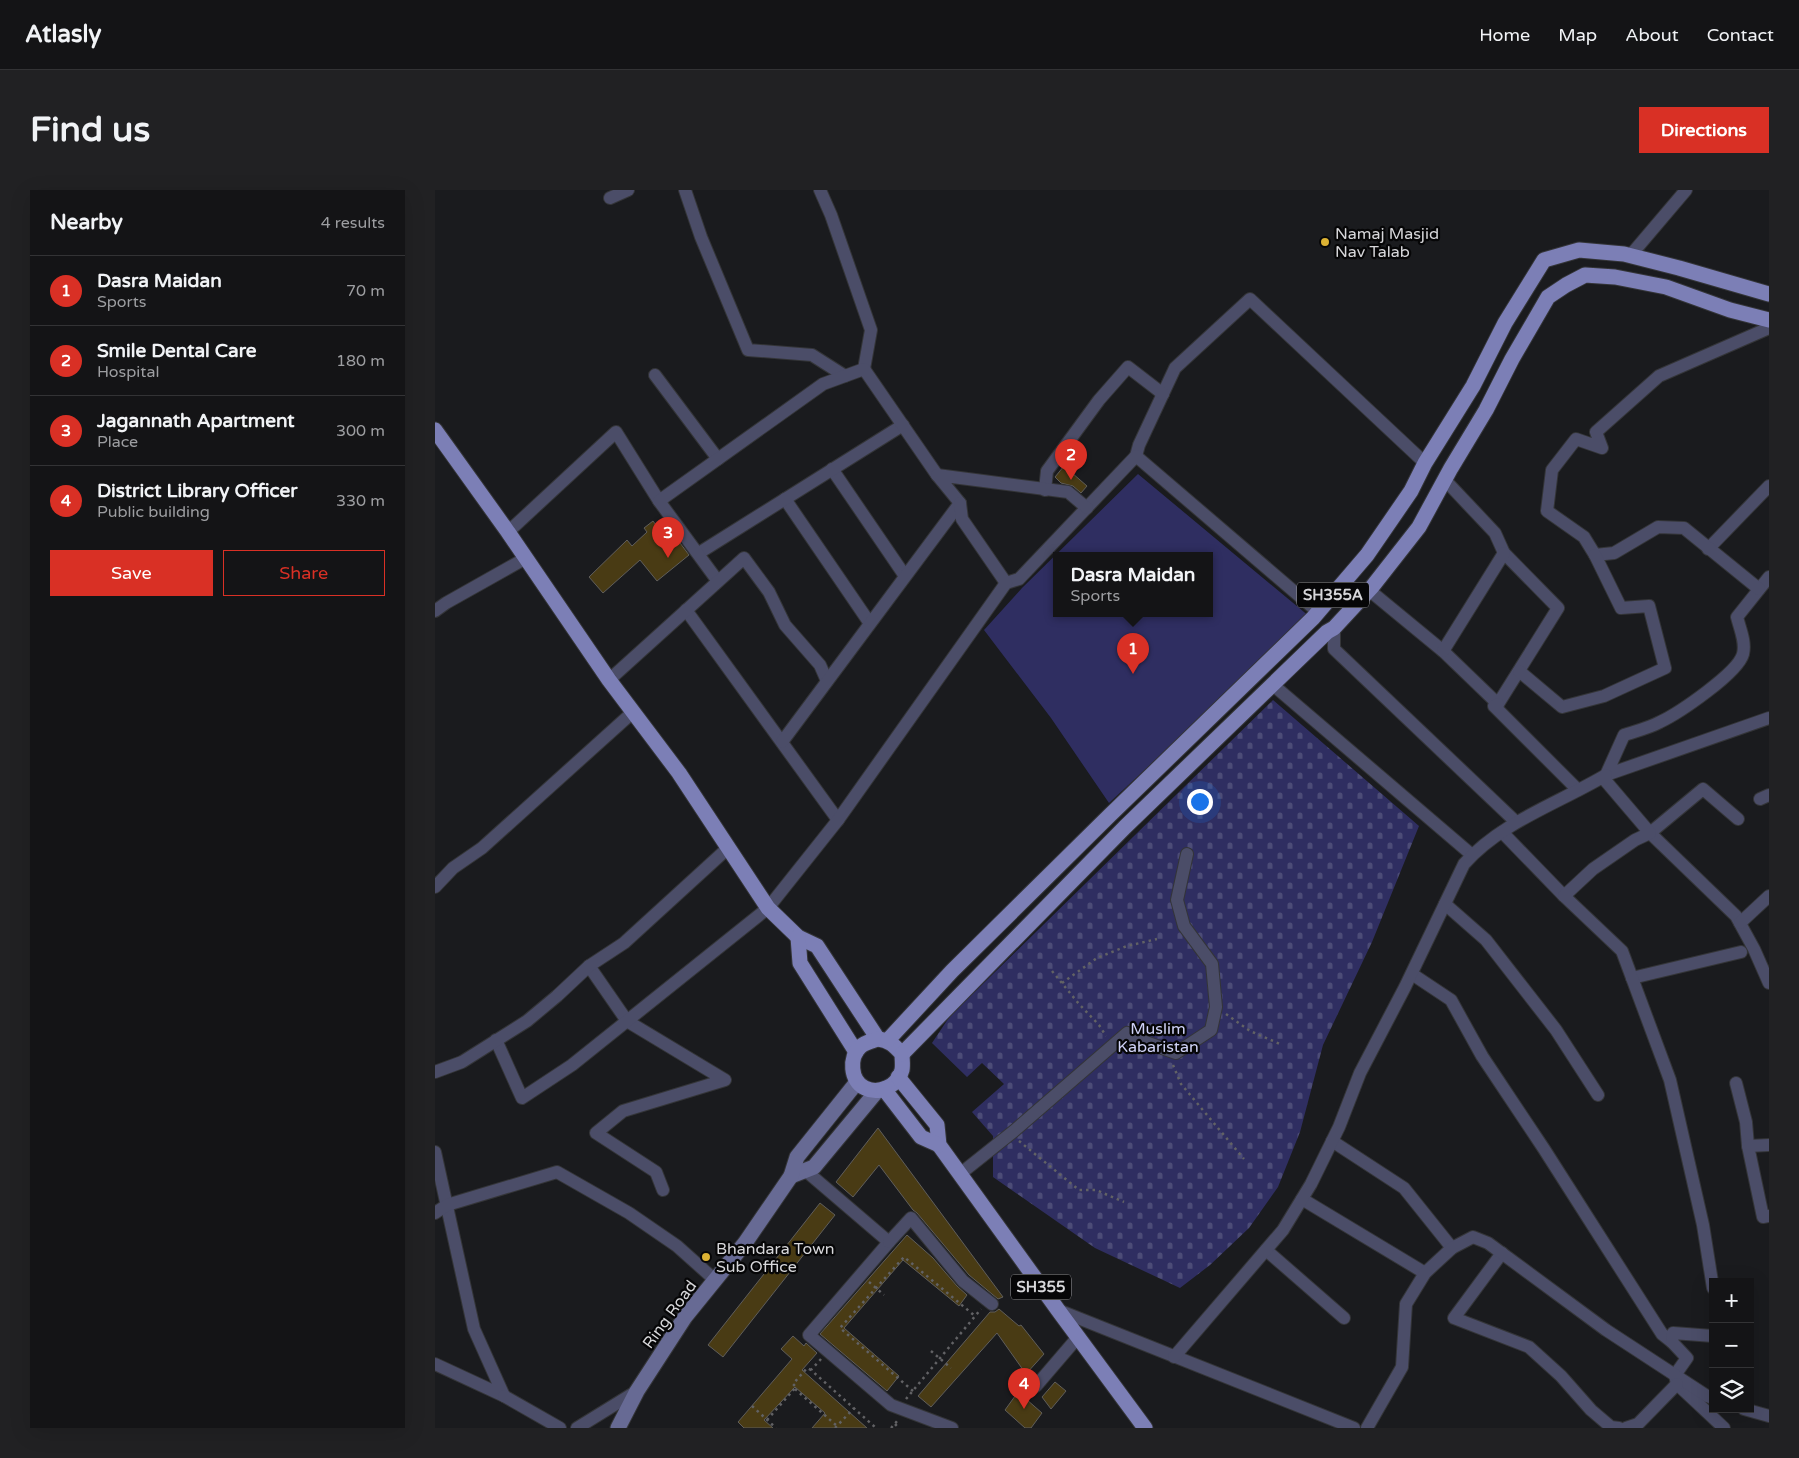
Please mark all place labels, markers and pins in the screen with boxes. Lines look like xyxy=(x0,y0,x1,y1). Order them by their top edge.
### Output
place label: Namaj Masjid Nav Talab xyxy=(1335,224,1439,262)
marker: Namaj Masjid Nav Talab xyxy=(1319,236,1331,248)
pin: 2 xyxy=(1055,439,1087,480)
pin: 3 xyxy=(652,517,684,558)
pin: 1 xyxy=(1117,633,1149,674)
place label: Bhandara Town Sub Office xyxy=(716,1239,835,1277)
marker: Bhandara Town Sub Office xyxy=(700,1251,712,1263)
pin: 4 xyxy=(1008,1368,1040,1409)

